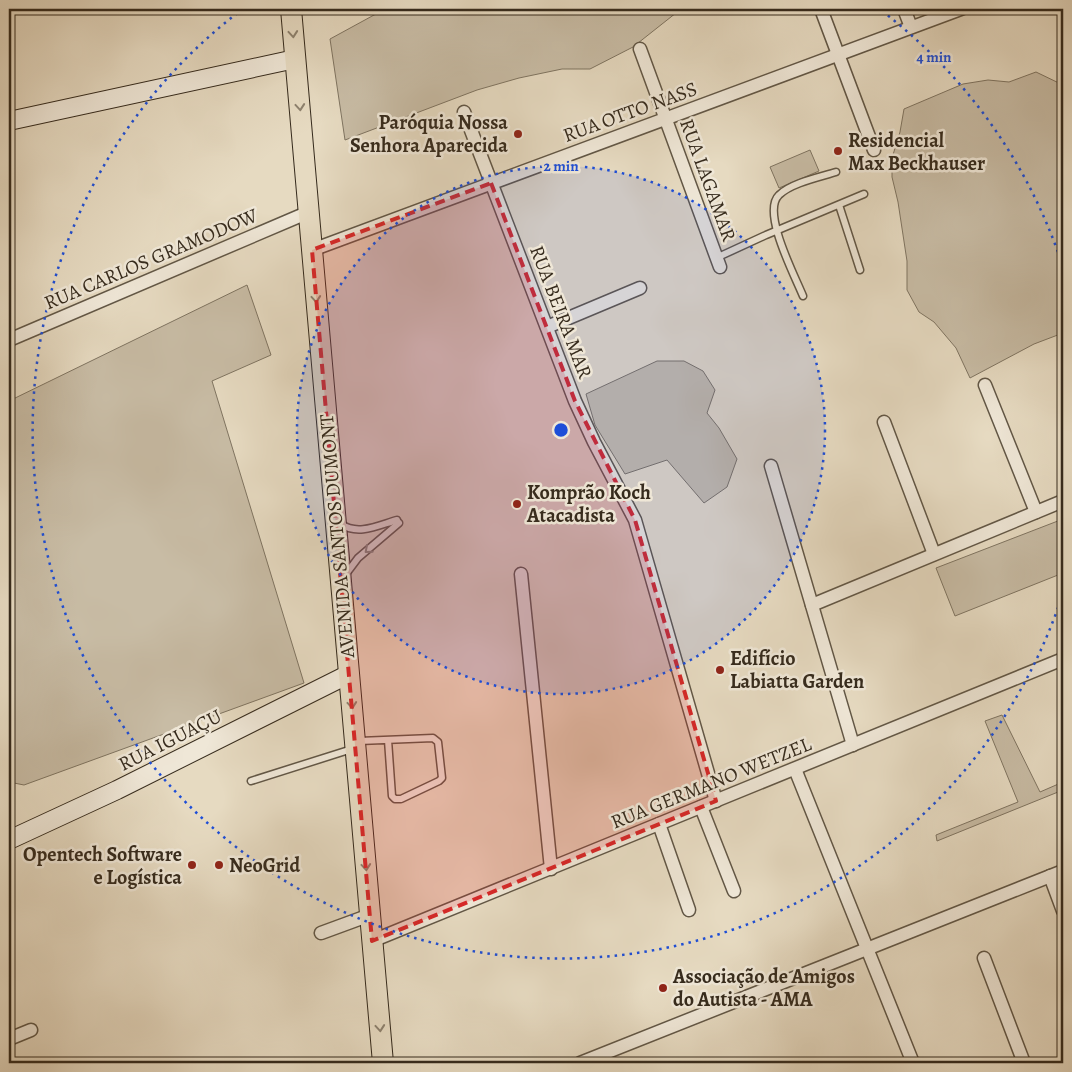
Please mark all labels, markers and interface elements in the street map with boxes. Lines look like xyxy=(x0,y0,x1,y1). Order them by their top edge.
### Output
one-way arrow xyxy=(288,30,299,38)
text: 4 min xyxy=(916,47,952,67)
street label: RUA OTTO NASS xyxy=(559,75,701,149)
one-way arrow xyxy=(294,104,305,112)
place label: Paróquia Nossa Senhora Aparecida xyxy=(350,109,508,159)
street label: RUA LAGAMAR xyxy=(673,115,743,246)
place label: Residencial Max Beckhauser xyxy=(848,127,985,177)
marker: Paróquia Nossa Senhora Aparecida xyxy=(512,128,524,140)
marker: Residencial Max Beckhauser xyxy=(832,145,844,157)
text: 2 min xyxy=(543,156,579,176)
street label: RUA CARLOS GRAMODOW xyxy=(40,202,262,316)
street label: RUA BEIRA MAR xyxy=(523,242,599,383)
one-way arrow xyxy=(311,295,322,303)
street label: AVENIDA SANTOS DUMONT xyxy=(313,413,361,660)
centre of rings xyxy=(552,421,570,439)
place label: Komprão Koch Atacadista xyxy=(526,479,651,529)
marker: Komprão Koch Atacadista xyxy=(511,498,523,510)
one-way arrow xyxy=(364,544,373,553)
place label: Edifício Labiatta Garden xyxy=(730,645,864,695)
marker: Edifício Labiatta Garden xyxy=(714,664,726,676)
one-way arrow xyxy=(346,701,357,709)
street label: RUA IGUAÇU xyxy=(114,702,226,778)
street label: RUA GERMANO WETZEL xyxy=(607,730,816,836)
place label: Opentech Software e Logística xyxy=(23,841,182,891)
place label: NeoGrid xyxy=(229,852,300,879)
marker: Opentech Software e Logística xyxy=(186,859,198,871)
marker: NeoGrid xyxy=(213,859,225,871)
one-way arrow xyxy=(360,863,371,871)
place label: Associação de Amigos do Autista - AMA xyxy=(672,963,855,1013)
marker: Associação de Amigos do Autista - AMA xyxy=(657,982,669,994)
one-way arrow xyxy=(374,1025,385,1033)

